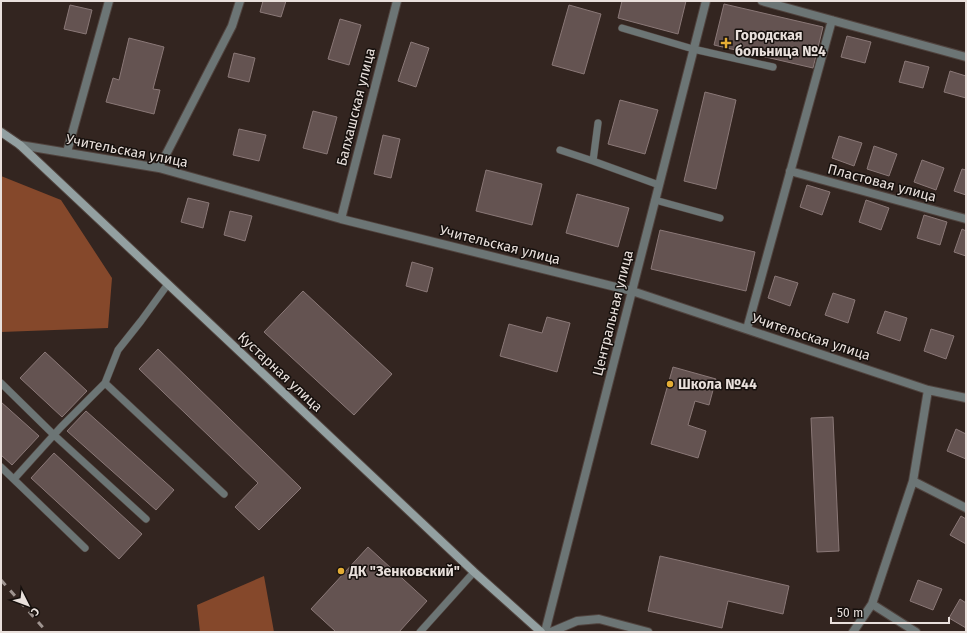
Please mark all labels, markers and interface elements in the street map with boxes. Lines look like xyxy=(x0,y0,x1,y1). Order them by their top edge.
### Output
place label: Городская больница №4 xyxy=(735,27,826,60)
marker: Городская больница №4 xyxy=(720,37,732,49)
street label: Балхашская улица xyxy=(333,46,379,168)
street label: Учительская улица xyxy=(65,131,189,171)
street label: Пластовая улица xyxy=(826,160,938,206)
street label: Учительская улица xyxy=(438,222,562,268)
street label: Центральная улица xyxy=(589,248,637,378)
street label: Учительская улица xyxy=(749,310,873,364)
street label: Кустарная улица xyxy=(234,328,326,416)
place label: Школа №44 xyxy=(678,376,757,393)
marker: Школа №44 xyxy=(665,379,675,389)
place label: ДК "Зенковский" xyxy=(348,563,460,580)
marker: ДК "Зенковский" xyxy=(336,566,346,576)
north arrow xyxy=(8,585,48,625)
scale bar xyxy=(831,599,949,625)
text: С xyxy=(28,605,42,619)
text: 50 m xyxy=(837,606,863,620)

